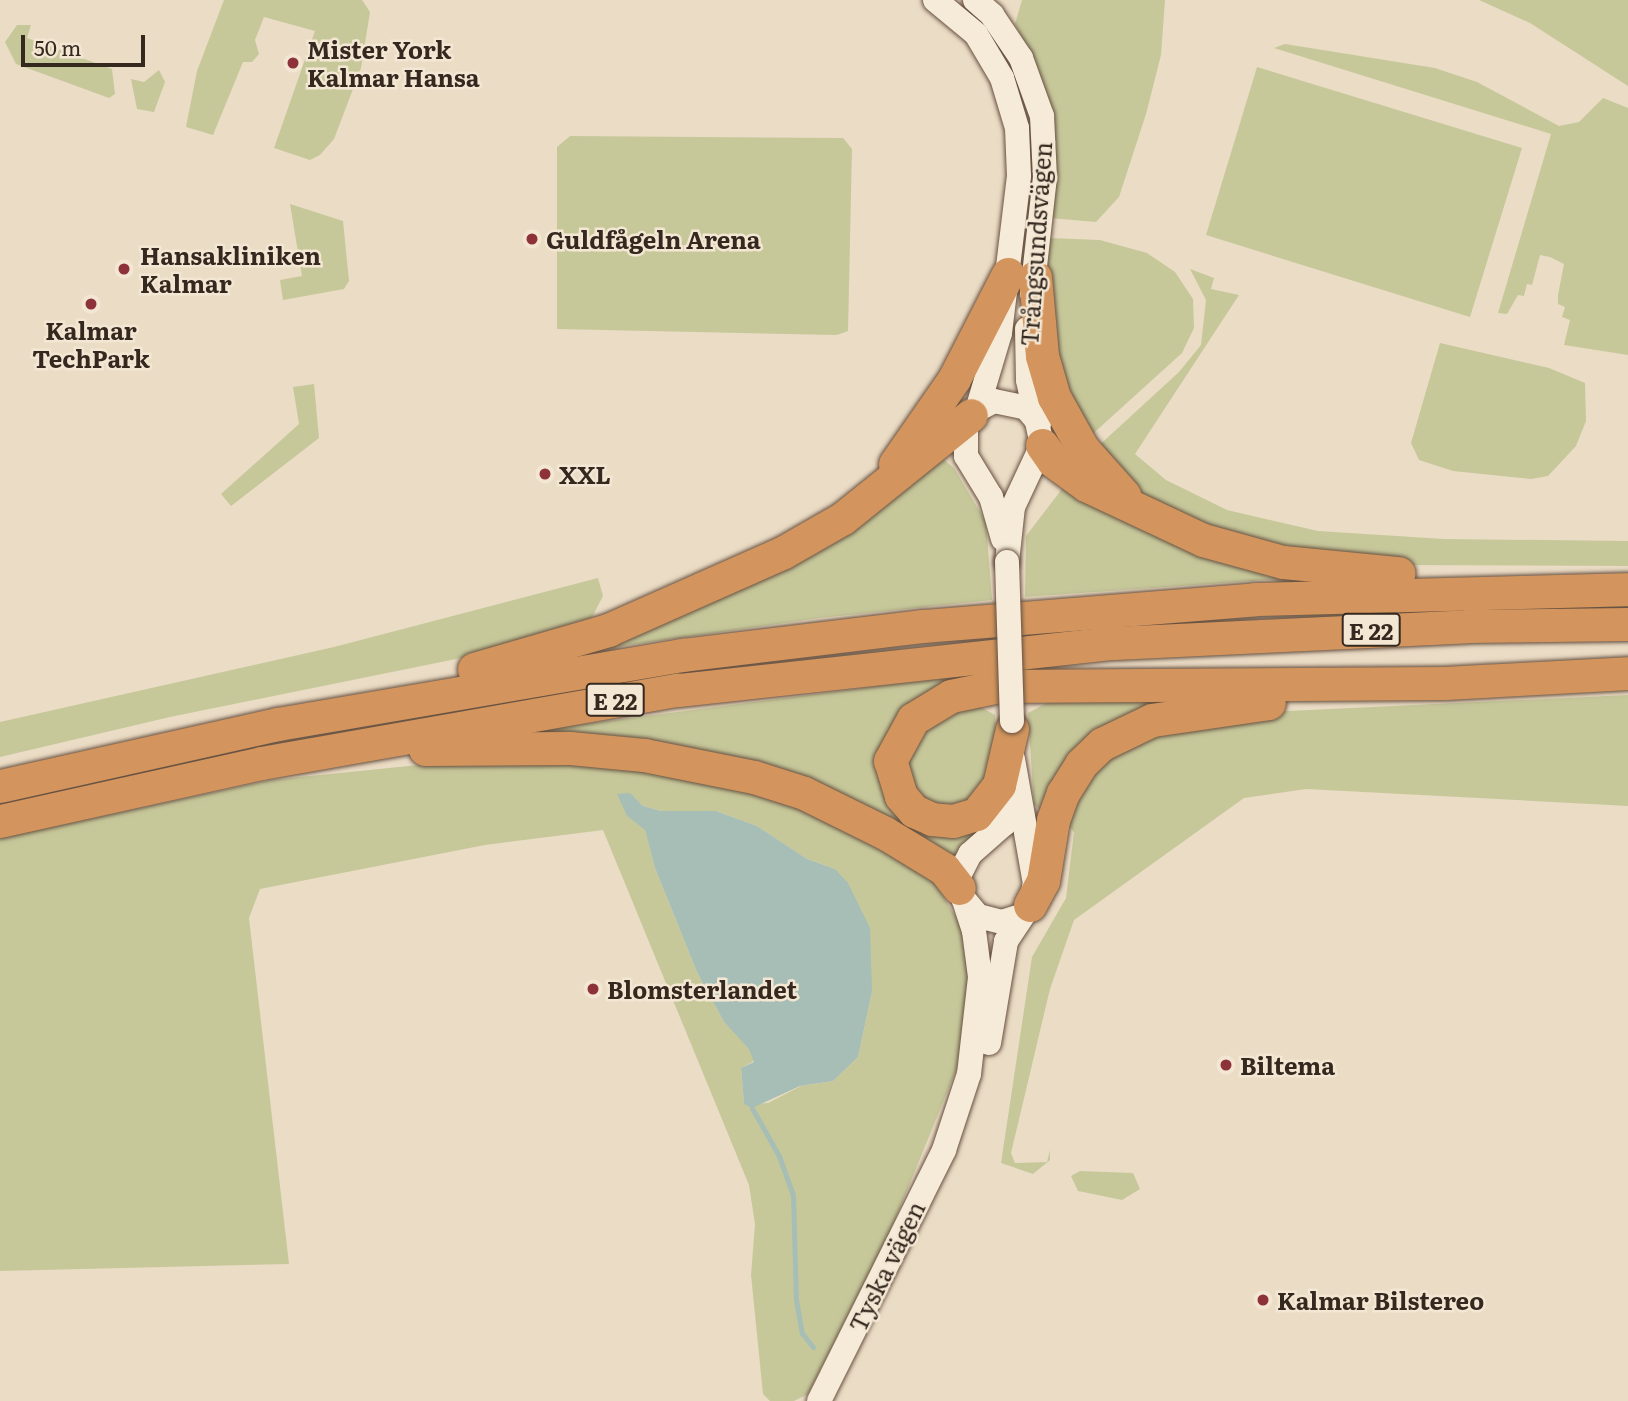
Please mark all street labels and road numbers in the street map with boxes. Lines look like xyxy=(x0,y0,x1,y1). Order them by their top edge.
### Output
street label: Trångsundsvägen xyxy=(1013,141,1057,347)
road number: E 22 xyxy=(1341,610,1401,650)
road number: E 22 xyxy=(585,680,645,720)
street label: Tyska vägen xyxy=(842,1196,930,1336)

